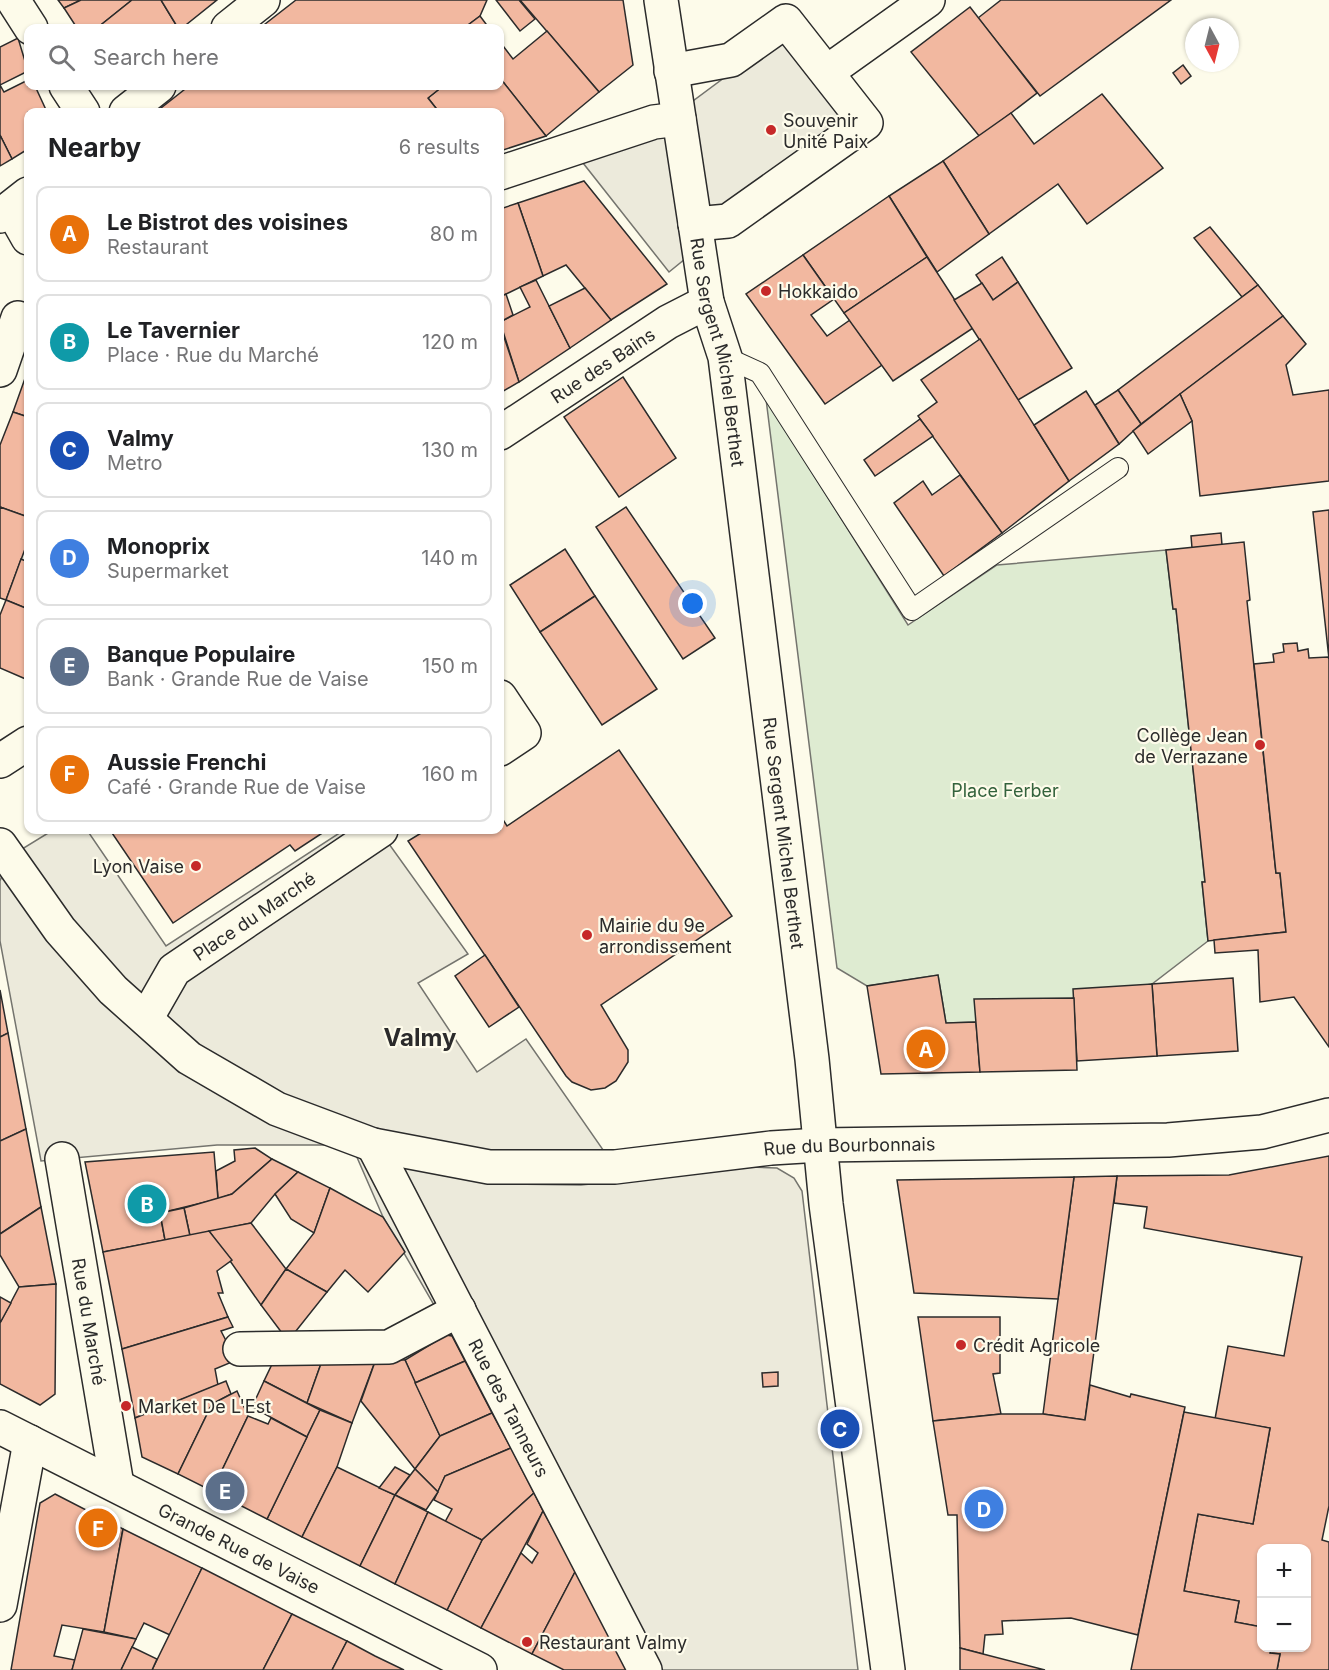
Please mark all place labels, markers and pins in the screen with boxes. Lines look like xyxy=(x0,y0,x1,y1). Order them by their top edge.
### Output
place label: Souvenir Unité Paix xyxy=(783,110,869,152)
marker: Souvenir Unité Paix xyxy=(764,123,778,137)
place label: Hokkaido xyxy=(778,281,858,302)
marker: Hokkaido xyxy=(759,284,773,298)
place label: Collège Jean de Verrazane xyxy=(1134,725,1248,767)
marker: Collège Jean de Verrazane xyxy=(1253,738,1267,752)
place label: Lyon Vaise xyxy=(93,856,184,877)
marker: Lyon Vaise xyxy=(189,859,203,873)
place label: Mairie du 9e arrondissement xyxy=(599,915,732,957)
marker: Mairie du 9e arrondissement xyxy=(580,928,594,942)
pin: A xyxy=(906,1026,946,1072)
pin: B xyxy=(128,1182,166,1226)
place label: Crédit Agricole xyxy=(973,1335,1100,1356)
marker: Crédit Agricole xyxy=(954,1338,968,1352)
place label: Market De L'Est xyxy=(138,1396,271,1417)
marker: Market De L'Est xyxy=(119,1399,133,1413)
pin: C xyxy=(820,1406,860,1452)
pin: E xyxy=(206,1468,244,1514)
pin: D xyxy=(964,1486,1004,1532)
pin: F xyxy=(78,1506,118,1550)
place label: Restaurant Valmy xyxy=(539,1632,687,1653)
marker: Restaurant Valmy xyxy=(520,1635,534,1649)

